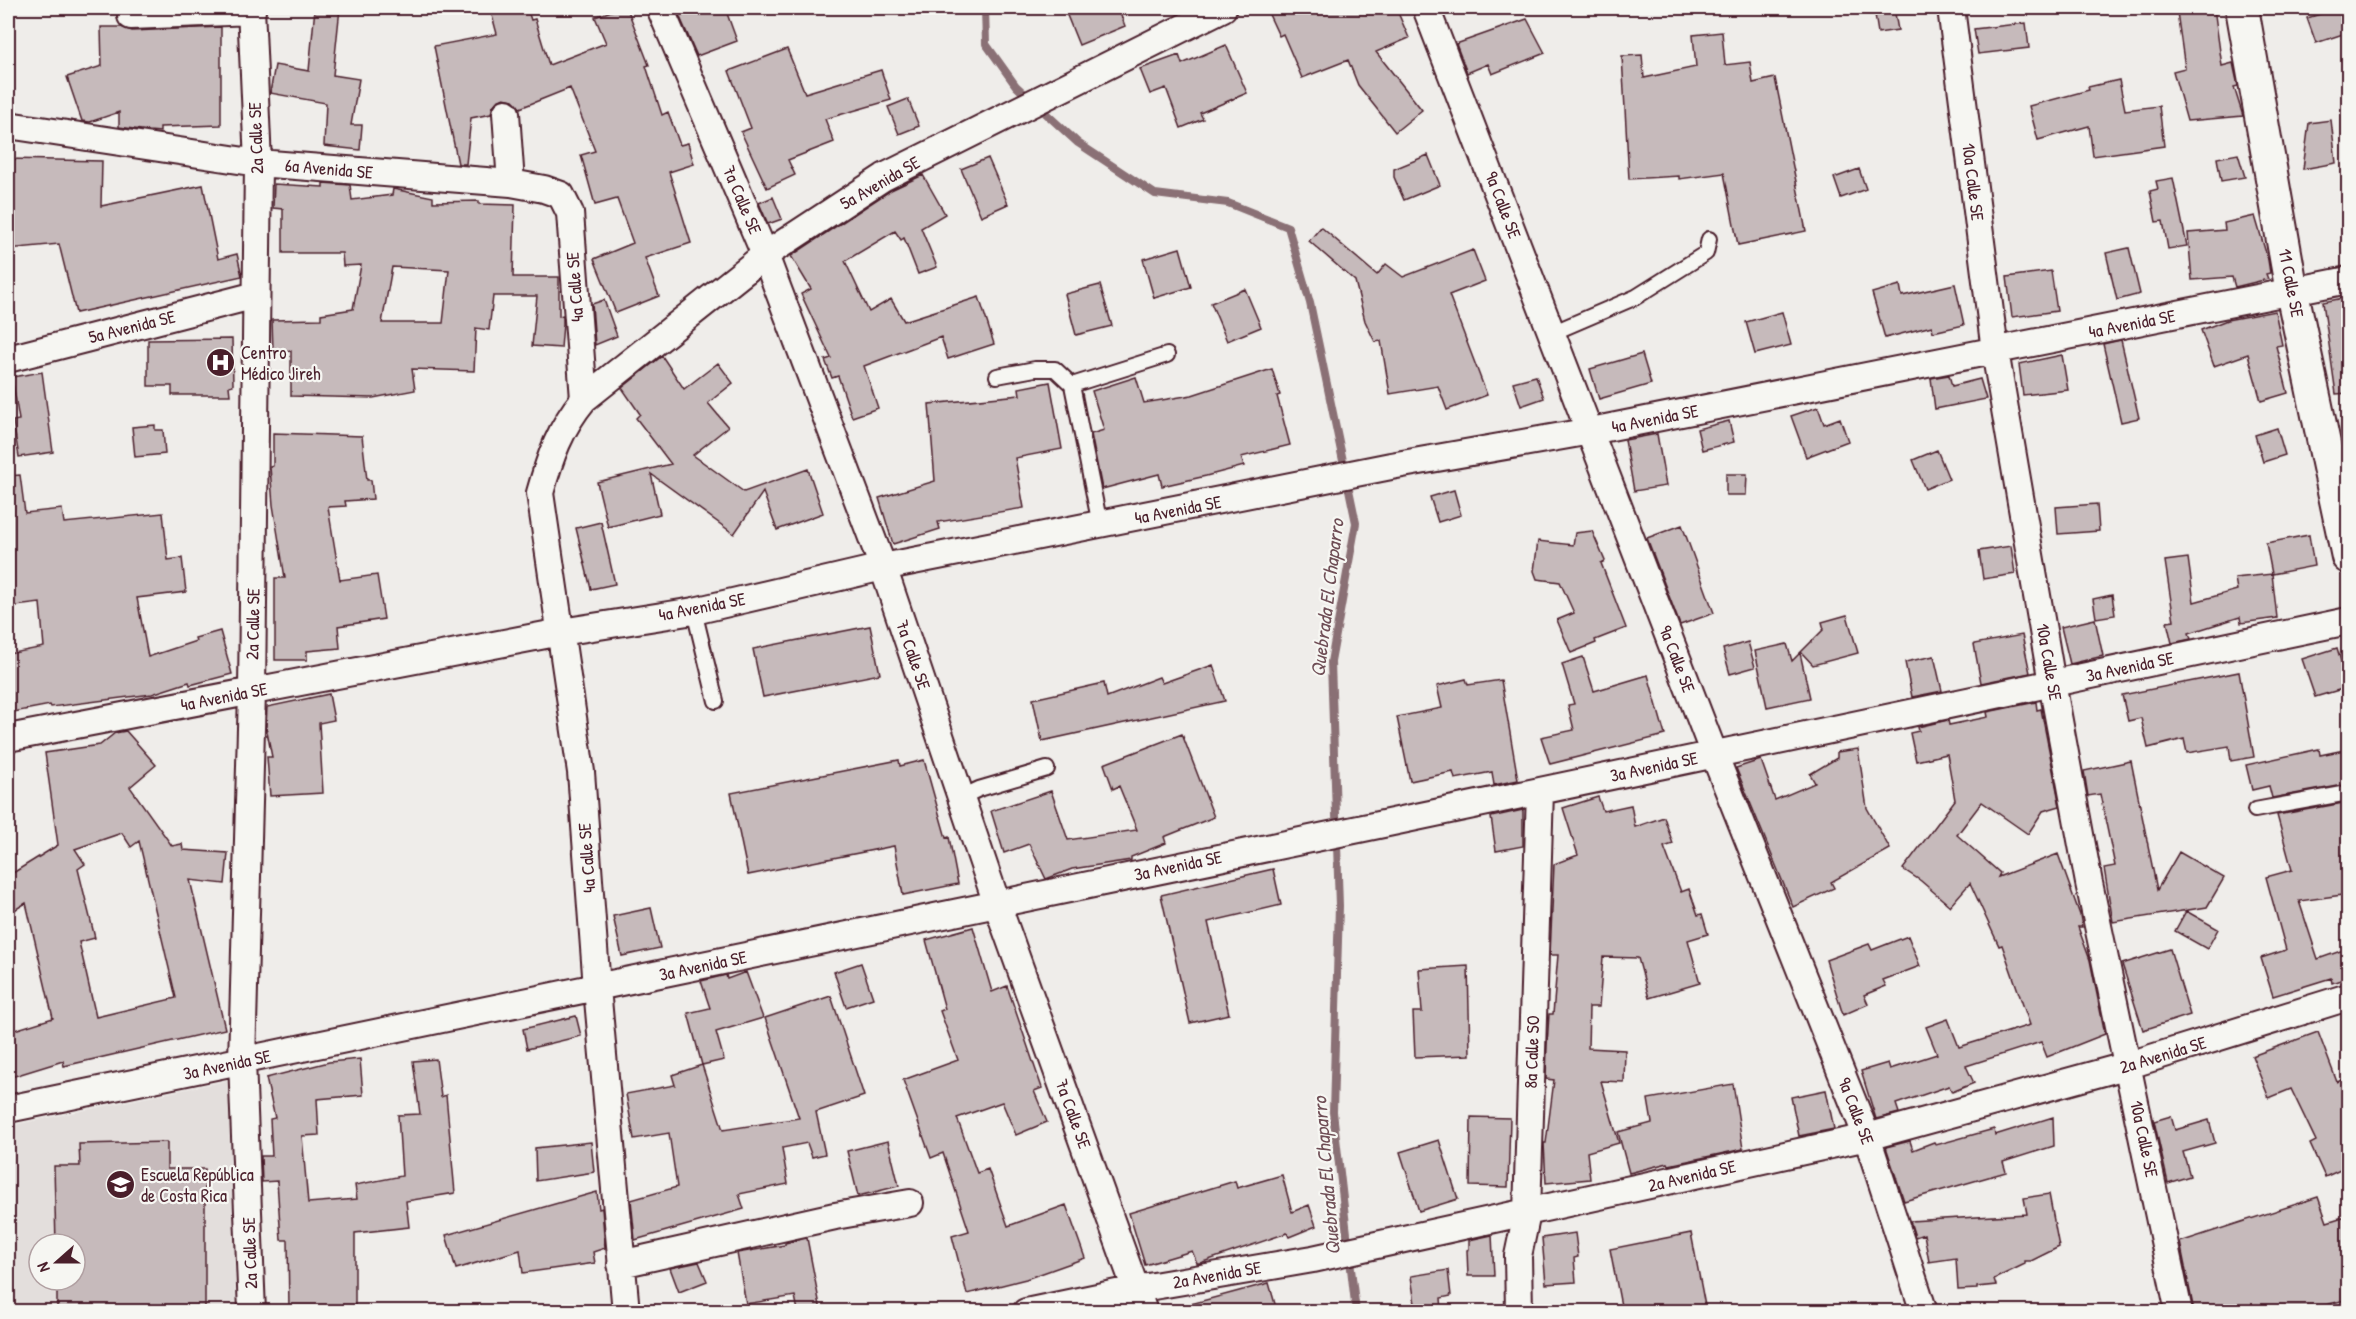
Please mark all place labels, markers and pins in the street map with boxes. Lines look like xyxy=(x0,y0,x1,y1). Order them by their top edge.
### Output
place label: Centro Médico Jireh xyxy=(241,340,321,386)
hospital icon: Centro Médico Jireh xyxy=(204,347,236,379)
place label: Escuela República de Costa Rica xyxy=(141,1162,254,1208)
school or university icon: Escuela República de Costa Rica xyxy=(104,1169,136,1201)

